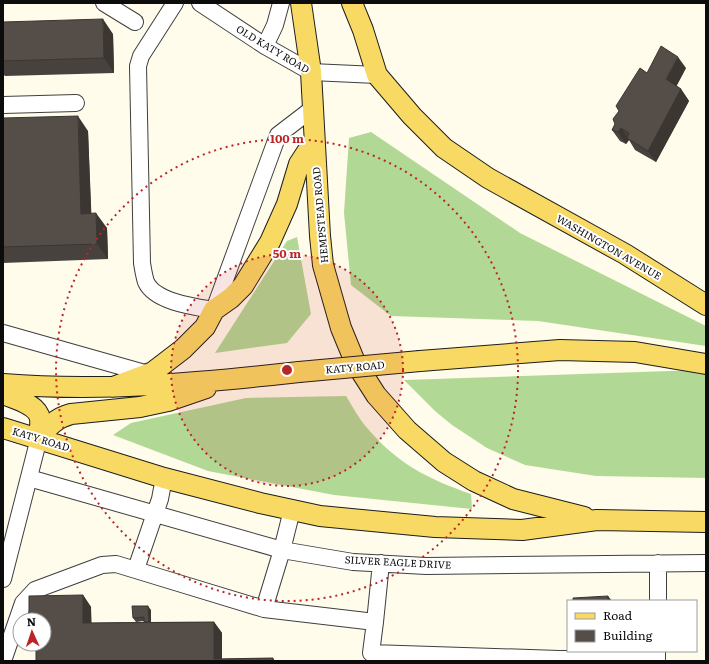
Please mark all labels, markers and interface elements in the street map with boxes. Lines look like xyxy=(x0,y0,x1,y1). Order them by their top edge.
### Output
street label: OLD KATY ROAD xyxy=(234,21,313,77)
text: 100 m xyxy=(270,129,304,147)
street label: HEMPSTEAD ROAD xyxy=(308,166,331,264)
street label: WASHINGTON AVENUE xyxy=(554,210,665,283)
text: 50 m xyxy=(273,244,301,262)
street label: KATY ROAD xyxy=(325,356,386,377)
centre of rings xyxy=(280,363,294,377)
street label: KATY ROAD xyxy=(11,423,72,454)
street label: SILVER EAGLE DRIVE xyxy=(344,551,452,572)
legend xyxy=(567,600,697,652)
text: Road xyxy=(603,606,633,624)
north arrow xyxy=(12,612,52,652)
text: N xyxy=(26,613,36,629)
text: Building xyxy=(603,626,653,644)

